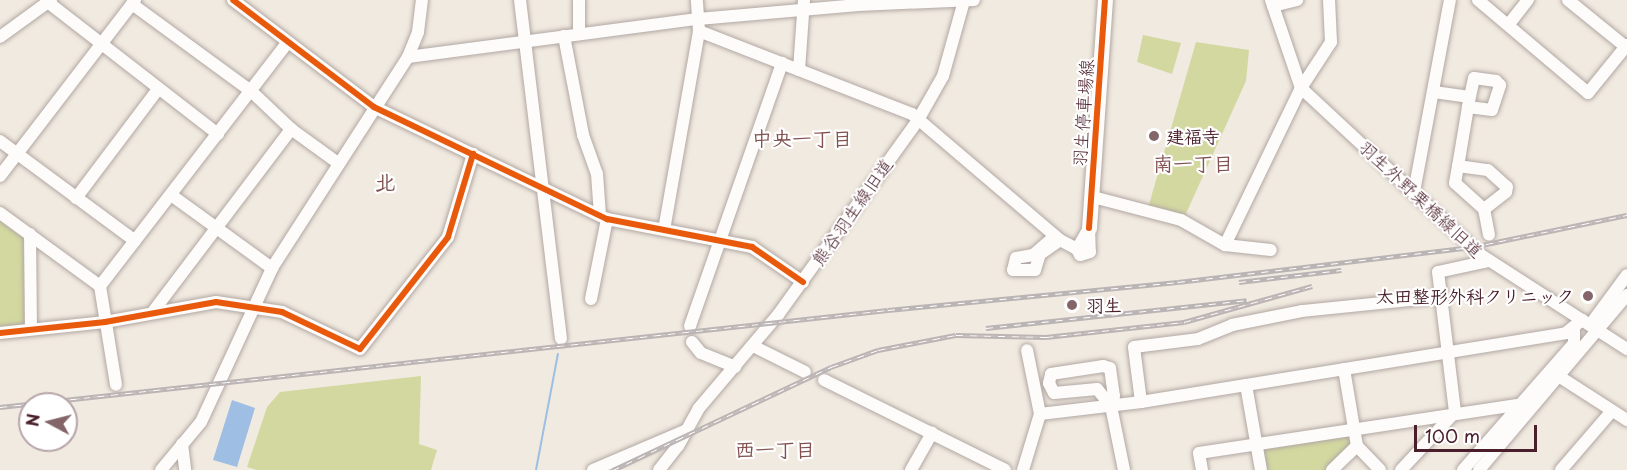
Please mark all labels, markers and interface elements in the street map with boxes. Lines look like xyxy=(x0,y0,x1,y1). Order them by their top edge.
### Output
street label: 羽生停車場線 xyxy=(1068,58,1098,168)
place label: 建福寺 xyxy=(1166,125,1220,147)
district label: 中央一丁目 xyxy=(752,126,852,150)
marker: 建福寺 xyxy=(1147,129,1161,143)
street label: 羽生外野栗橋線旧道 xyxy=(1354,136,1488,262)
district label: 南一丁目 xyxy=(1153,151,1233,175)
street label: 熊谷羽生線旧道 xyxy=(807,154,897,270)
district label: 北 xyxy=(375,168,395,194)
place label: 太田整形外科クリニック xyxy=(1376,285,1574,307)
marker: 太田整形外科クリニック xyxy=(1579,287,1597,305)
place label: 羽生 xyxy=(1086,294,1122,316)
marker: 羽生 xyxy=(1063,296,1081,314)
north arrow xyxy=(18,392,78,452)
text: N xyxy=(19,412,45,428)
scale bar xyxy=(1417,413,1540,451)
text: 100 m xyxy=(1425,422,1480,449)
district label: 西一丁目 xyxy=(735,437,815,461)

